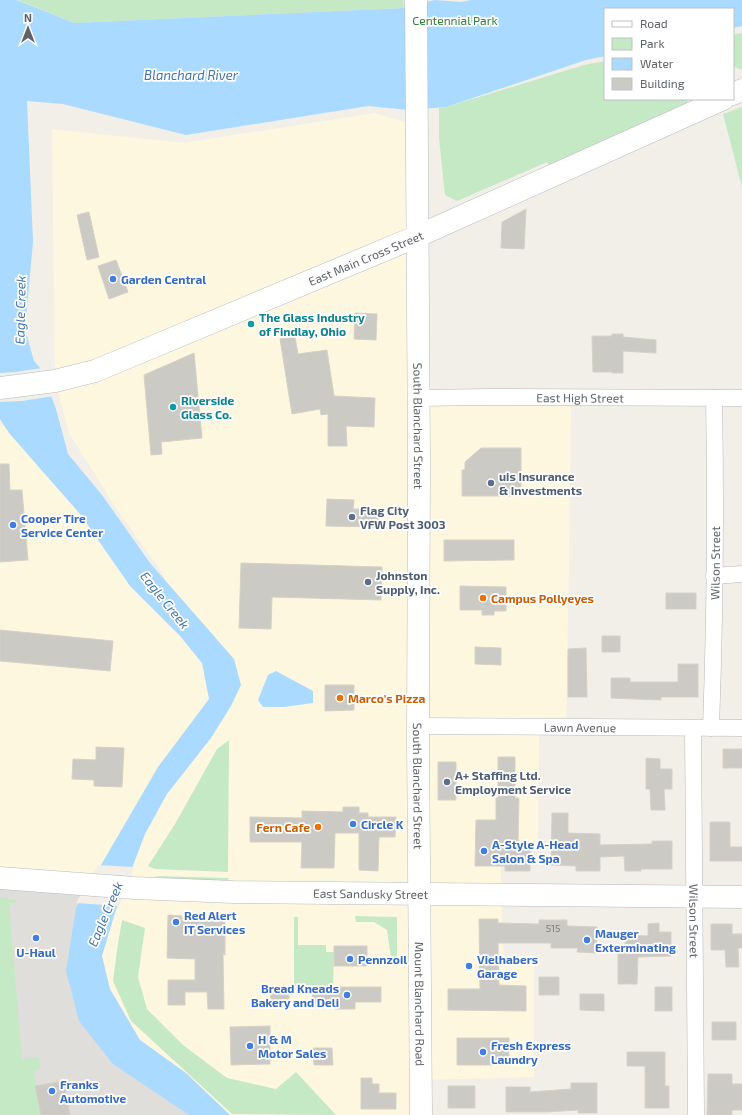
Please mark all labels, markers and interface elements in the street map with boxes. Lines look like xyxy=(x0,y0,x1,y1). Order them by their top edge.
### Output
north arrow xyxy=(8,8,48,48)
legend xyxy=(604,8,734,100)
text: N xyxy=(24,11,32,24)
park label: Centennial Park xyxy=(412,13,498,27)
text: Road xyxy=(640,16,668,30)
text: Park xyxy=(640,36,665,50)
text: Water xyxy=(640,56,674,70)
water label: Blanchard River xyxy=(144,67,239,83)
text: Building xyxy=(640,76,685,90)
street label: East Main Cross Street xyxy=(306,227,426,288)
place label: Garden Central xyxy=(121,272,206,286)
marker: Garden Central xyxy=(108,274,118,284)
water label: Eagle Creek xyxy=(11,275,29,345)
place label: The Glass Industry of Findlay, Ohio xyxy=(259,310,365,339)
marker: The Glass Industry of Findlay, Ohio xyxy=(246,319,256,329)
street label: South Blanchard Street xyxy=(411,363,426,490)
street label: East High Street xyxy=(536,390,624,405)
place label: Riverside Glass Co. xyxy=(181,393,235,421)
marker: Riverside Glass Co. xyxy=(168,402,178,412)
place label: uis Insurance & Investments xyxy=(499,469,582,497)
marker: uis Insurance & Investments xyxy=(486,478,496,488)
place label: Flag City VFW Post 3003 xyxy=(360,503,446,531)
place label: Cooper Tire Service Center xyxy=(21,511,103,539)
marker: Flag City VFW Post 3003 xyxy=(347,512,357,522)
marker: Cooper Tire Service Center xyxy=(8,520,18,530)
street label: Wilson Street xyxy=(707,526,722,600)
water label: Eagle Creek xyxy=(137,568,193,632)
place label: Johnston Supply, Inc. xyxy=(376,568,440,597)
marker: Johnston Supply, Inc. xyxy=(363,577,373,587)
place label: Campus Pollyeyes xyxy=(491,591,594,606)
marker: Campus Pollyeyes xyxy=(478,593,488,603)
place label: Marco's Pizza xyxy=(348,691,426,705)
marker: Marco's Pizza xyxy=(335,693,345,703)
street label: Lawn Avenue xyxy=(544,720,616,734)
street label: South Blanchard Street xyxy=(411,723,426,850)
place label: A+ Staffing Ltd. Employment Service xyxy=(455,768,572,797)
marker: A+ Staffing Ltd. Employment Service xyxy=(442,777,452,787)
place label: Circle K xyxy=(361,817,404,831)
marker: Circle K xyxy=(348,819,358,829)
place label: Fern Cafe xyxy=(256,820,310,834)
marker: Fern Cafe xyxy=(313,822,323,832)
place label: A-Style A-Head Salon & Spa xyxy=(492,837,578,865)
marker: A-Style A-Head Salon & Spa xyxy=(479,846,489,856)
water label: Eagle Creek xyxy=(84,879,126,949)
street label: Wilson Street xyxy=(687,884,702,958)
street label: East Sandusky Street xyxy=(313,886,429,901)
place label: Red Alert IT Services xyxy=(184,908,245,936)
marker: Red Alert IT Services xyxy=(171,917,181,927)
house number: 515 xyxy=(546,922,560,934)
place label: Mauger Exterminating xyxy=(595,926,676,954)
marker: U-Haul xyxy=(31,933,41,943)
marker: Mauger Exterminating xyxy=(582,935,592,945)
street label: Mount Blanchard Road xyxy=(413,942,428,1066)
place label: U-Haul xyxy=(16,945,56,959)
place label: Pennzoil xyxy=(358,952,407,966)
place label: Vielhabers Garage xyxy=(477,952,538,980)
marker: Pennzoil xyxy=(345,954,355,964)
marker: Vielhabers Garage xyxy=(464,961,474,971)
place label: Bread Kneads Bakery and Deli xyxy=(251,981,339,1010)
marker: Bread Kneads Bakery and Deli xyxy=(342,990,352,1000)
place label: H & M Motor Sales xyxy=(258,1032,326,1060)
place label: Fresh Express Laundry xyxy=(491,1038,571,1067)
marker: H & M Motor Sales xyxy=(245,1041,255,1051)
marker: Fresh Express Laundry xyxy=(478,1047,488,1057)
place label: Franks Automotive xyxy=(60,1077,126,1105)
marker: Franks Automotive xyxy=(47,1086,57,1096)

